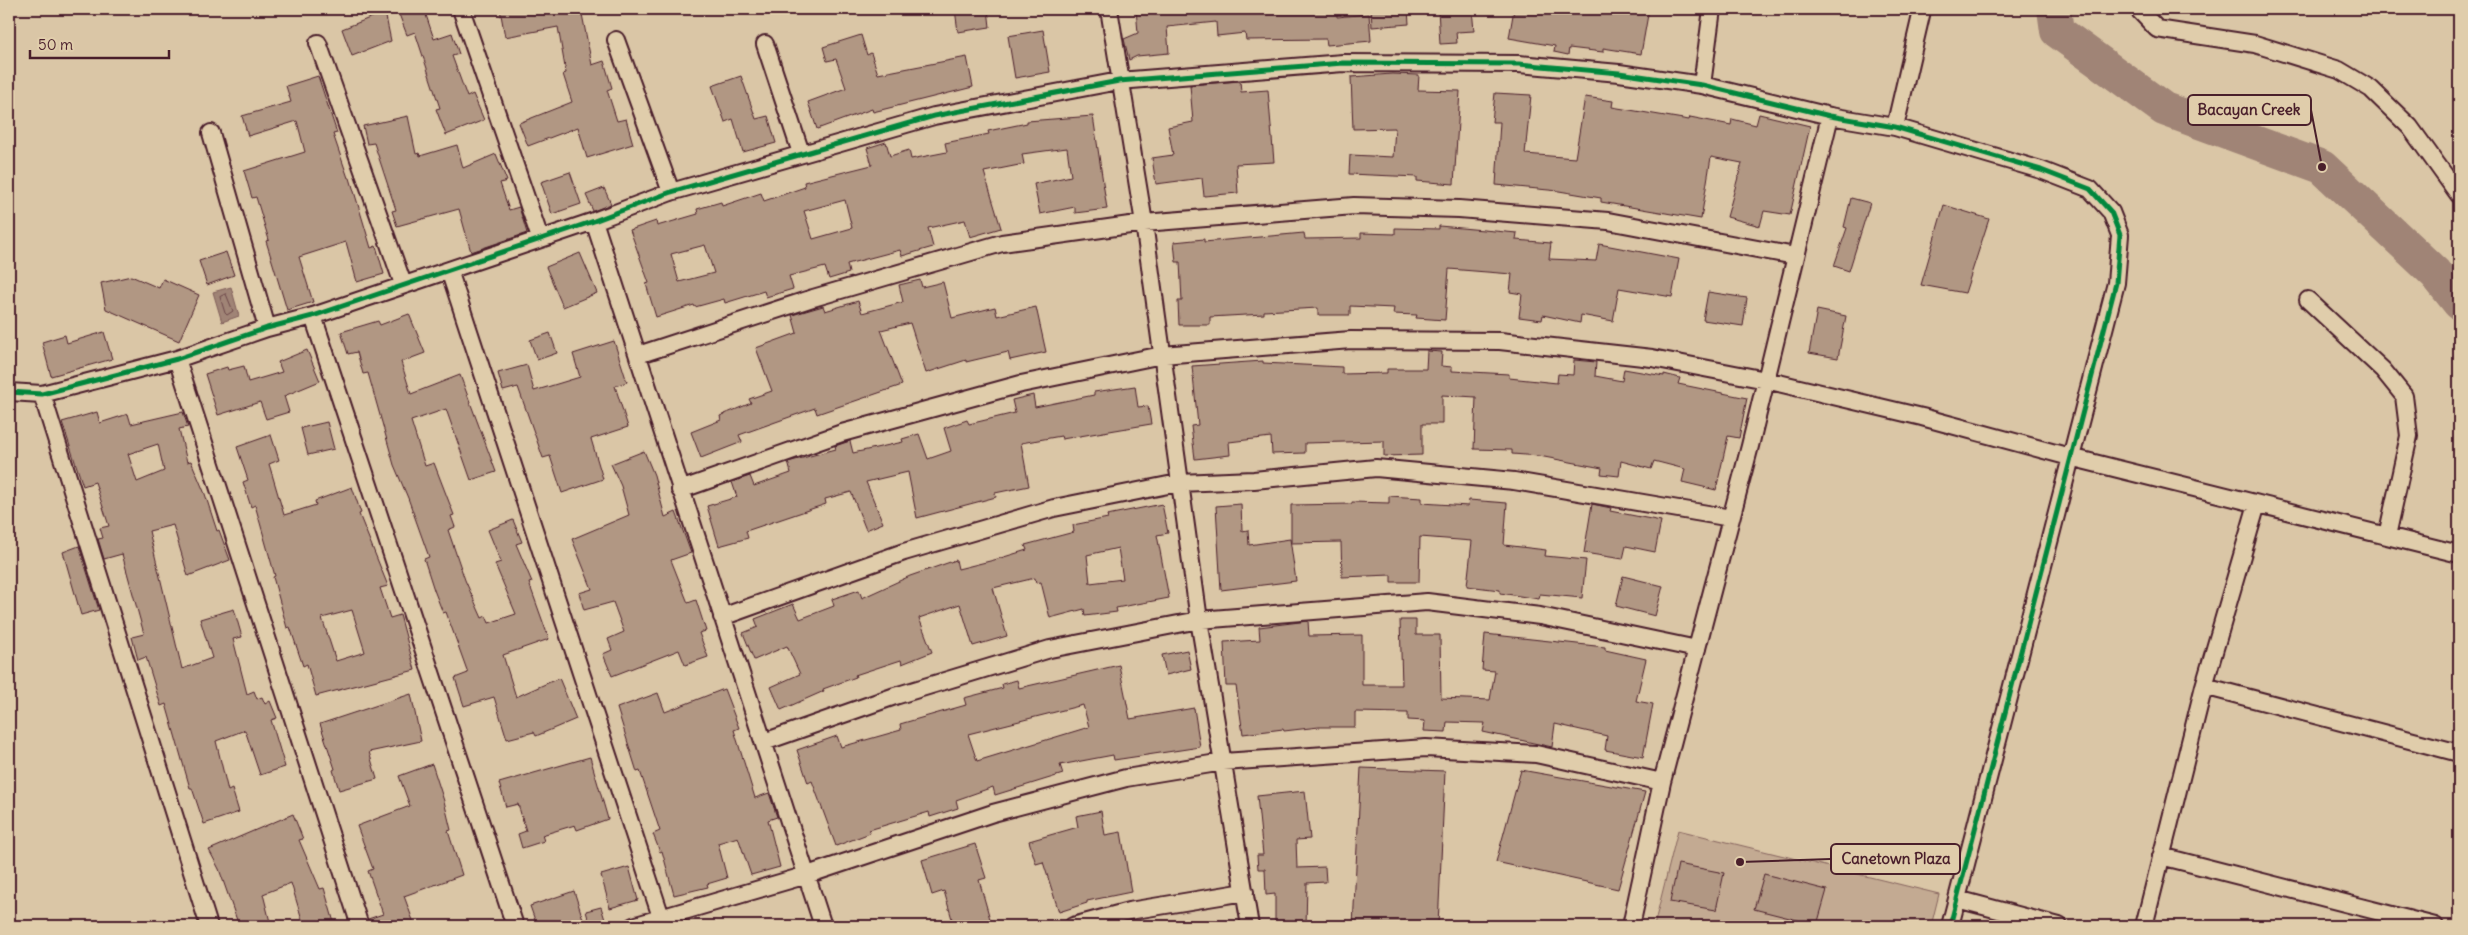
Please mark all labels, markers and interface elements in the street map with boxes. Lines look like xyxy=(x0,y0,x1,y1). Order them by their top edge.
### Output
scale bar xyxy=(30,28,169,60)
text: 50 m xyxy=(38,35,73,54)
callout: Bacayan Creek xyxy=(2188,95,2311,125)
text: Bacayan Creek xyxy=(2198,100,2301,120)
callout: Canetown Plaza xyxy=(1831,844,1960,874)
text: Canetown Plaza xyxy=(1841,849,1951,868)

